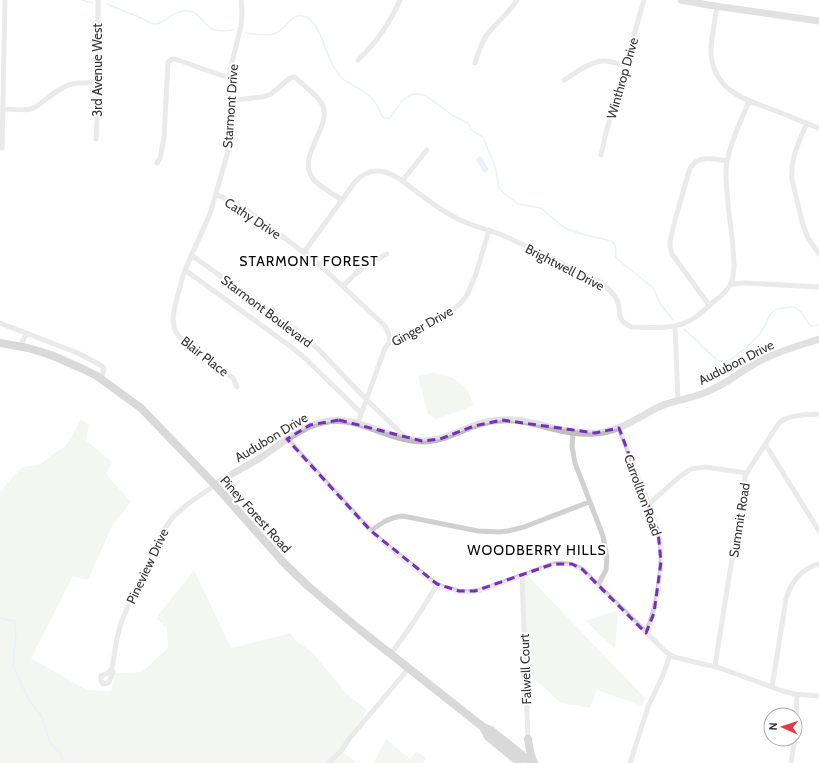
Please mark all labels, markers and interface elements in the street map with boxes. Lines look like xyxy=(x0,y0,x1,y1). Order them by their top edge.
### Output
street label: 3rd Avenue West xyxy=(89,23,105,117)
street label: Winthrop Drive xyxy=(603,35,641,121)
street label: Starmont Drive xyxy=(219,63,241,149)
street label: Cathy Drive xyxy=(222,194,284,242)
street label: Brightwell Drive xyxy=(523,240,608,294)
district label: STARMONT FOREST xyxy=(239,252,379,270)
street label: Starmont Boulevard xyxy=(218,271,316,351)
street label: Ginger Drive xyxy=(388,302,456,349)
street label: Blair Place xyxy=(178,332,232,380)
street label: Audubon Drive xyxy=(696,336,777,388)
street label: Audubon Drive xyxy=(232,409,311,465)
street label: Carrollton Road xyxy=(621,452,665,538)
street label: Piney Forest Road xyxy=(217,472,295,556)
street label: Summit Road xyxy=(725,482,753,558)
street label: Pineview Drive xyxy=(123,525,172,606)
district label: WOODBERRY HILLS xyxy=(467,541,607,559)
street label: Falwell Court xyxy=(516,633,534,705)
north arrow xyxy=(763,707,803,747)
text: N xyxy=(766,722,780,731)

